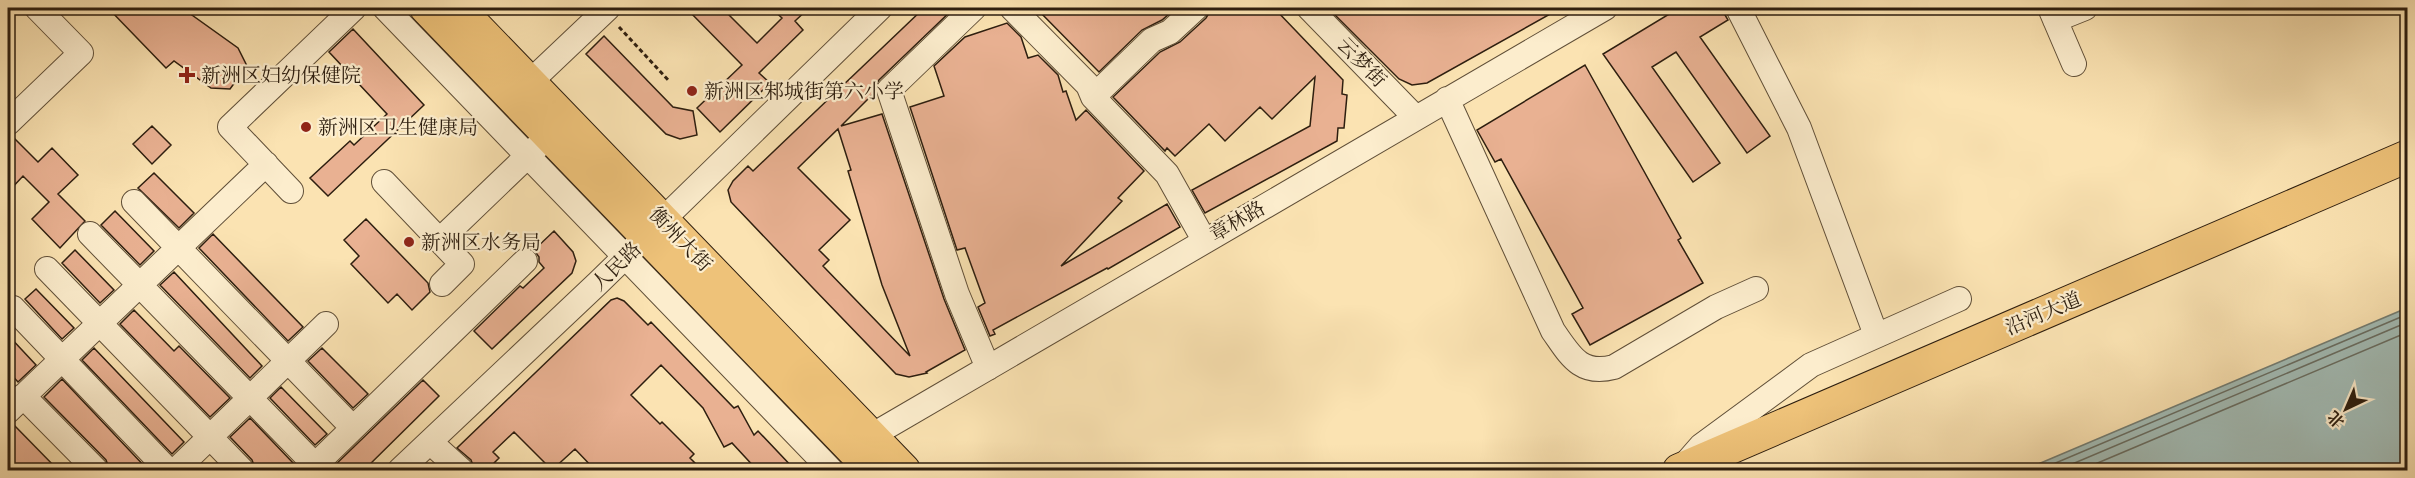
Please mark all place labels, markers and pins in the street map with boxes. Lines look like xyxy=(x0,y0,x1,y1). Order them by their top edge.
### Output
place label: 新洲区妇幼保健院 xyxy=(201,63,361,87)
marker: 新洲区妇幼保健院 xyxy=(178,66,196,84)
place label: 新洲区邾城街第六小学 xyxy=(704,79,904,103)
marker: 新洲区邾城街第六小学 xyxy=(685,84,699,98)
place label: 新洲区卫生健康局 xyxy=(318,115,478,139)
marker: 新洲区卫生健康局 xyxy=(299,120,313,134)
place label: 新洲区水务局 xyxy=(421,230,541,254)
marker: 新洲区水务局 xyxy=(402,235,416,249)

